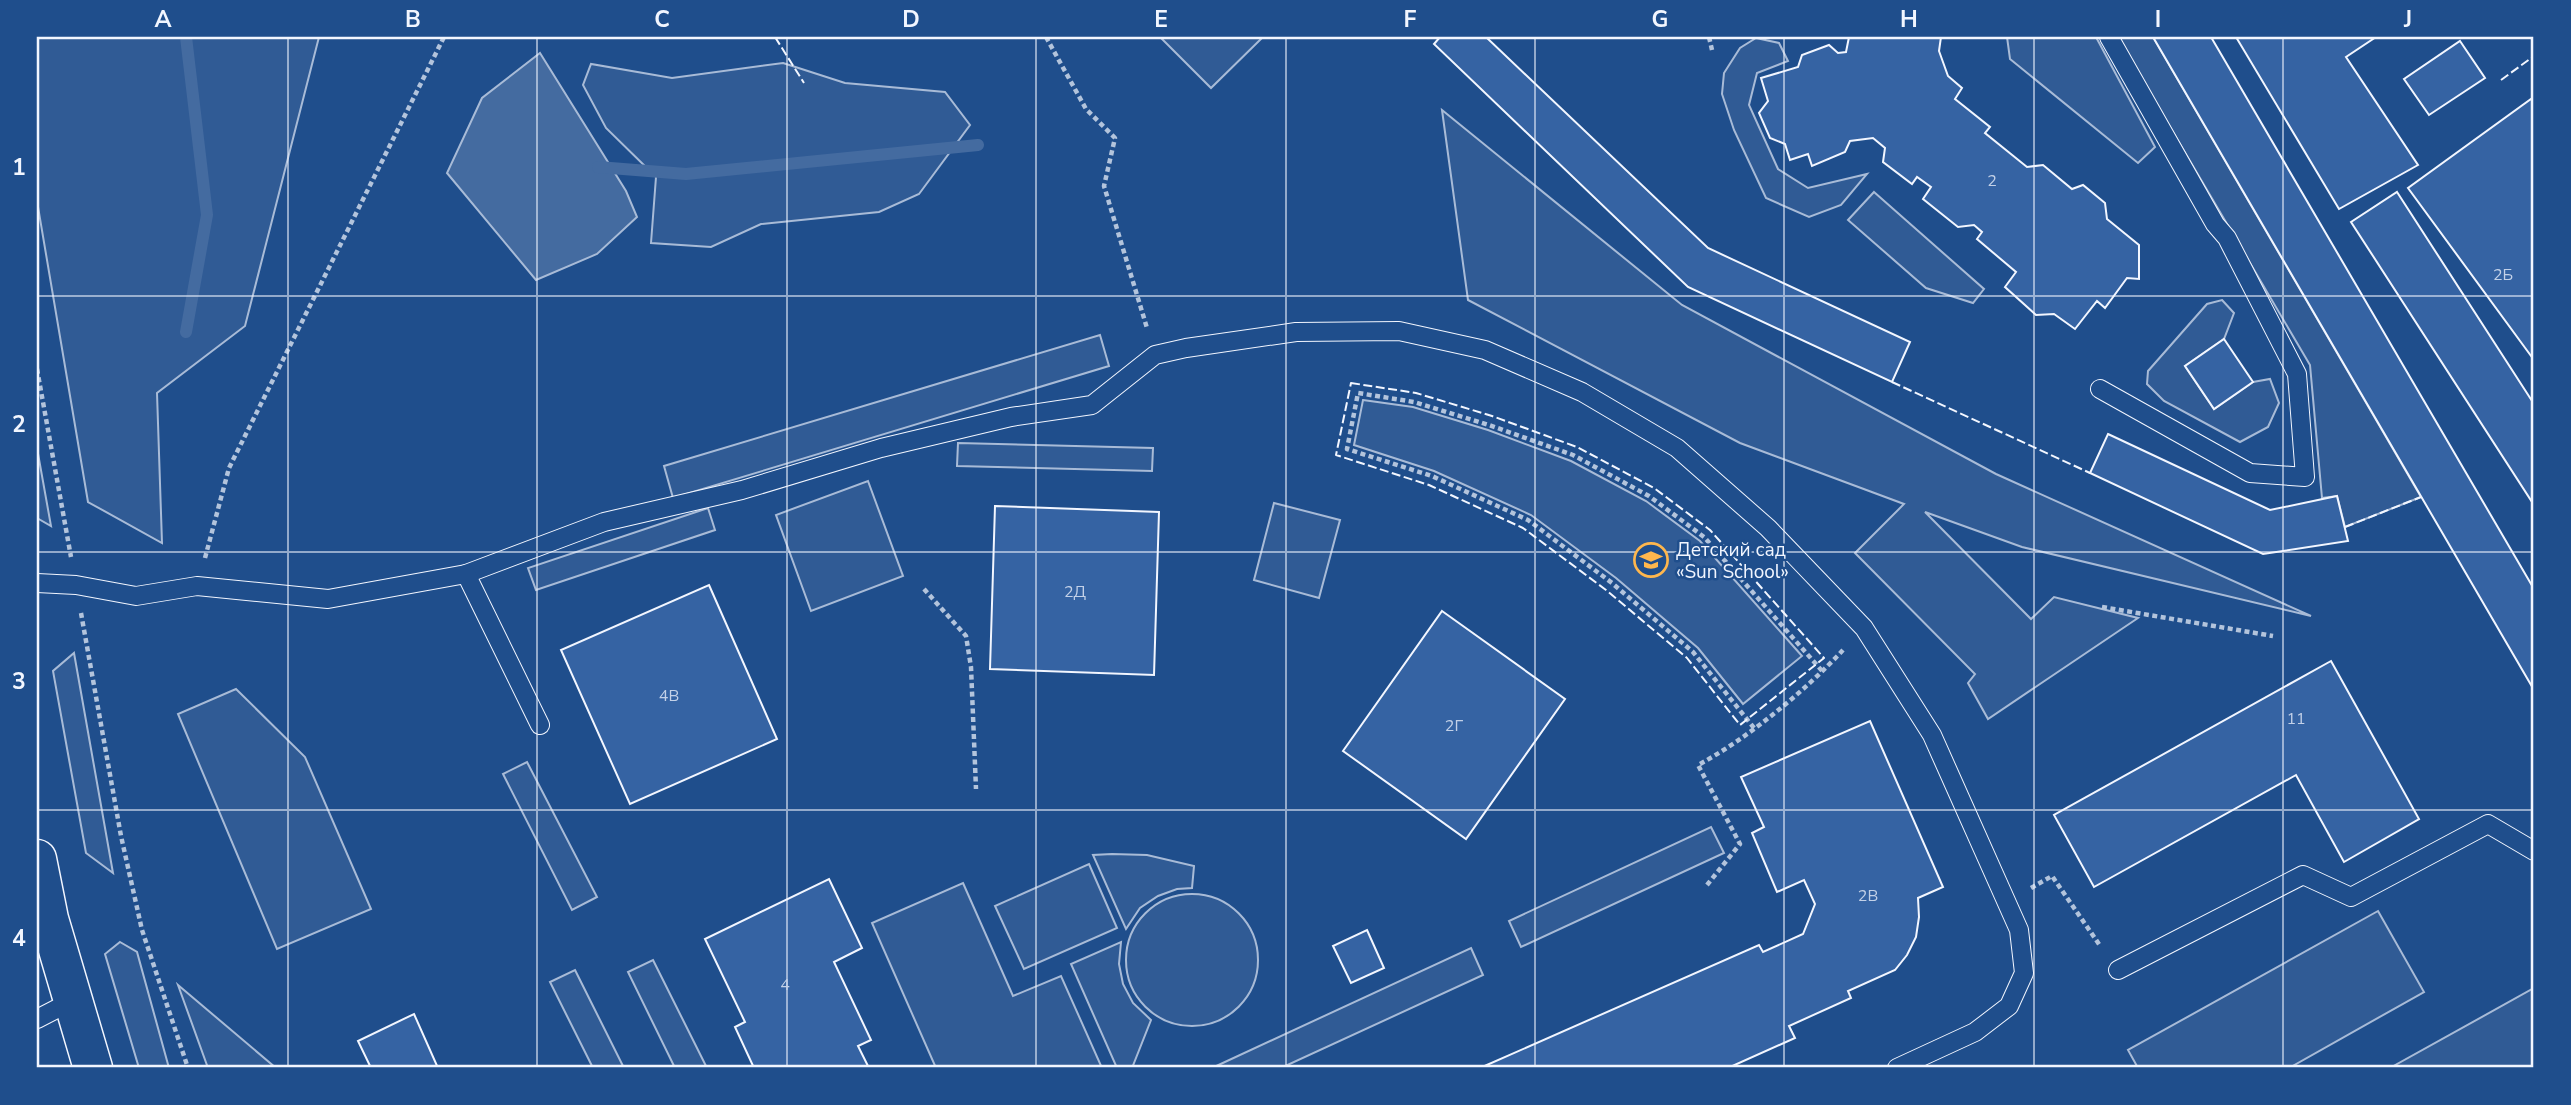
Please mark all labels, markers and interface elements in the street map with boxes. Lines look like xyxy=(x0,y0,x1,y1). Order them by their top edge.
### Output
text: A xyxy=(154,4,172,35)
text: B xyxy=(405,4,421,35)
text: C xyxy=(654,4,670,35)
text: D xyxy=(902,4,920,35)
text: E xyxy=(1154,4,1168,35)
text: F xyxy=(1404,4,1417,35)
text: G xyxy=(1652,4,1668,35)
text: H xyxy=(1900,4,1918,35)
text: I xyxy=(2155,4,2161,35)
text: J xyxy=(2403,4,2412,35)
text: 1 xyxy=(12,152,26,183)
house number: 2 xyxy=(1987,170,1997,192)
house number: 2Б xyxy=(2493,264,2513,286)
text: 2 xyxy=(12,409,26,440)
place label: Детский сад «Sun School» xyxy=(1676,537,1789,585)
school or university icon: Детский сад «Sun School» xyxy=(1632,541,1670,579)
house number: 2Д xyxy=(1064,581,1087,603)
text: 3 xyxy=(12,666,26,697)
house number: 4В xyxy=(659,685,679,707)
house number: 11 xyxy=(2286,708,2306,730)
house number: 2Г xyxy=(1445,715,1463,737)
house number: 2В xyxy=(1858,885,1878,907)
text: 4 xyxy=(12,923,26,954)
house number: 4 xyxy=(780,974,790,996)

